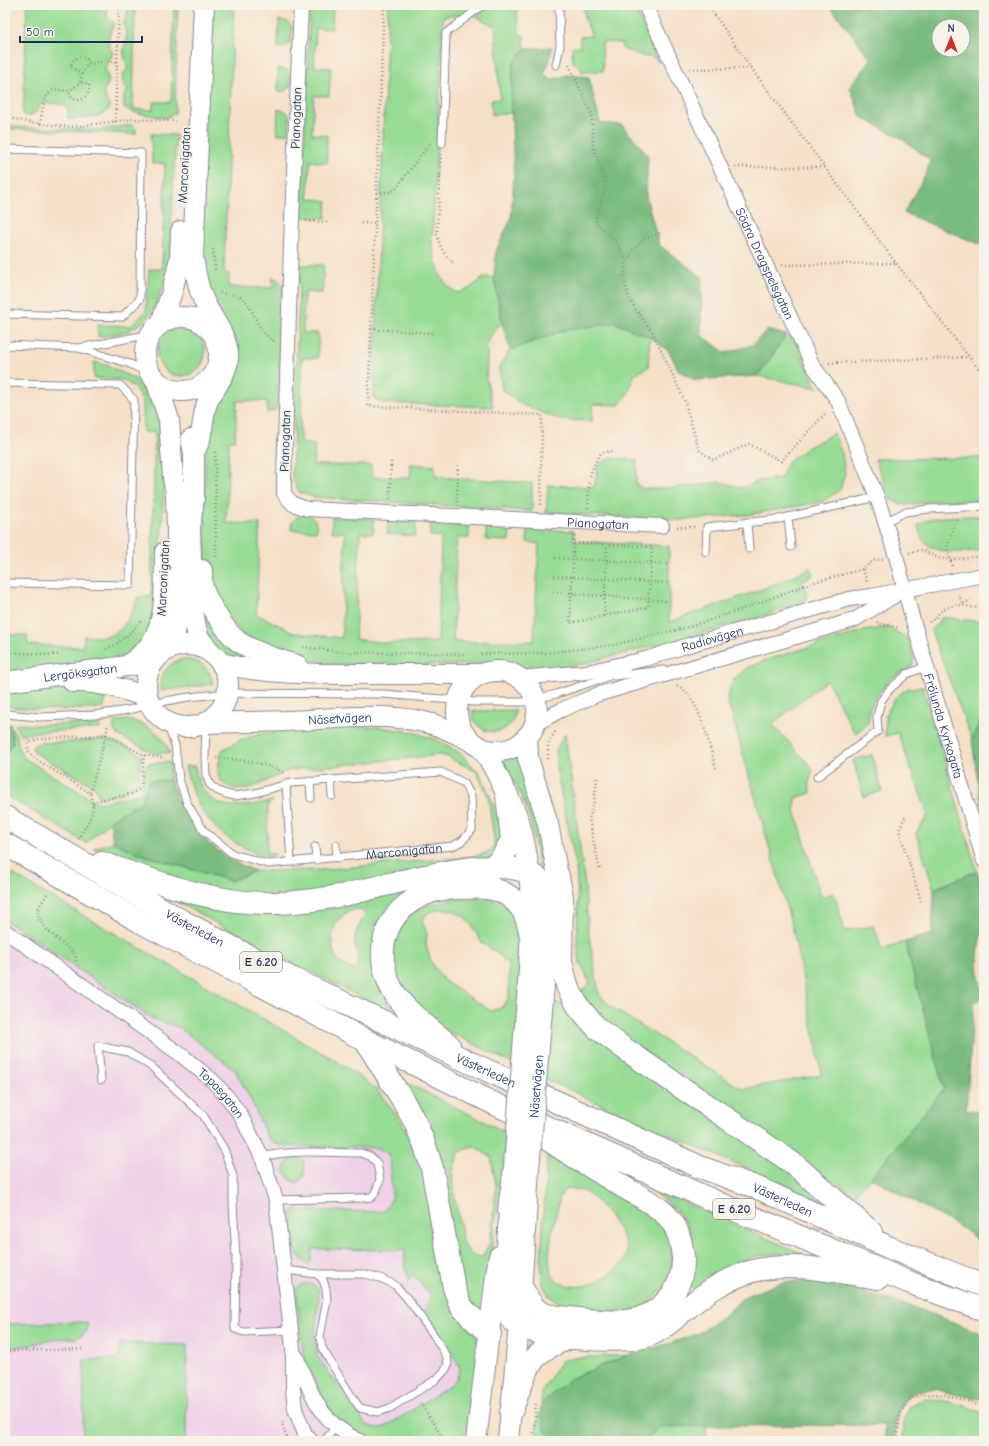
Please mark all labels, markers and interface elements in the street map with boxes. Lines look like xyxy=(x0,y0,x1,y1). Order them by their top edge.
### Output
scale bar xyxy=(20,18,142,44)
north arrow xyxy=(931,18,971,58)
text: N xyxy=(947,22,955,35)
text: 50 m xyxy=(26,25,54,39)
street label: Pianogatan xyxy=(287,87,305,149)
street label: Marconigatan xyxy=(175,126,193,204)
street label: Södra Dragspelsgatan xyxy=(733,205,798,322)
street label: Pianogatan xyxy=(276,410,294,472)
street label: Pianogatan xyxy=(567,514,629,532)
street label: Marconigatan xyxy=(154,539,172,617)
street label: Radiovägen xyxy=(679,622,745,654)
street label: Lergöksgatan xyxy=(43,660,118,684)
street label: Frölunda Kyrkogata xyxy=(921,671,967,780)
street label: Näsetvägen xyxy=(308,709,372,727)
street label: Marconigatan xyxy=(365,840,443,862)
street label: Västerleden xyxy=(163,906,227,949)
road number: E 6.20 xyxy=(240,952,282,972)
street label: Västerleden xyxy=(454,1050,518,1090)
street label: Näsetvägen xyxy=(526,1054,546,1118)
street label: Topasgatan xyxy=(195,1065,248,1121)
street label: Västerleden xyxy=(751,1179,815,1219)
road number: E 6.20 xyxy=(713,1199,755,1219)

